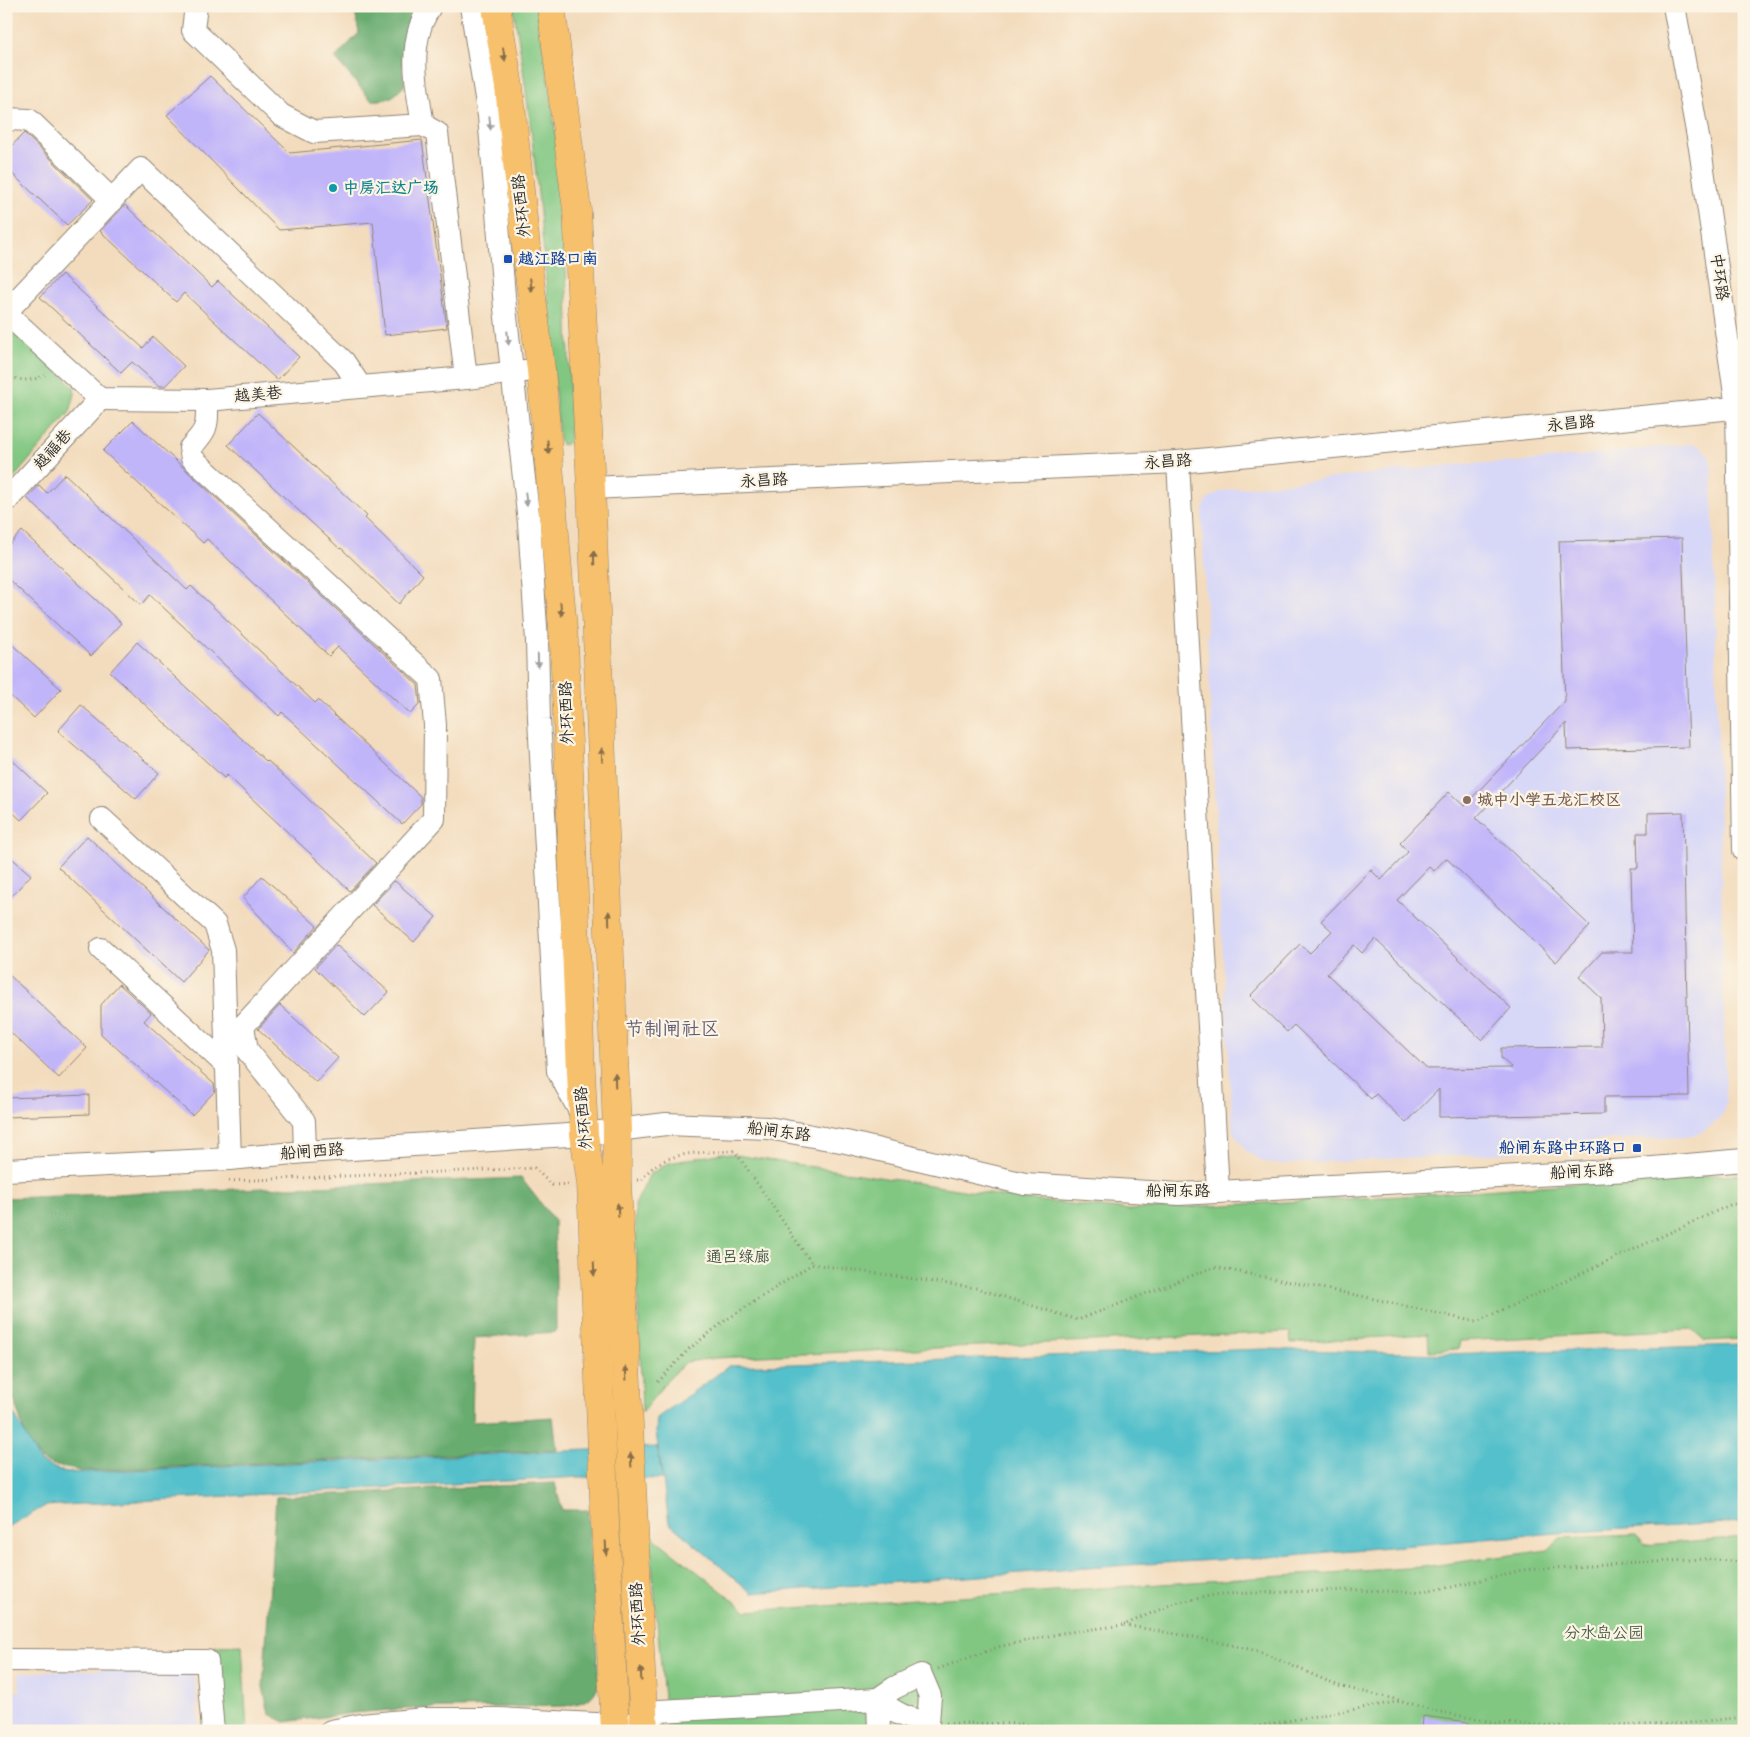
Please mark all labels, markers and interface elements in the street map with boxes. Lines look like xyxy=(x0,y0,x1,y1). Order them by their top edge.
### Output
one-way arrow xyxy=(500,47,508,63)
one-way arrow xyxy=(486,116,494,132)
street label: 外环西路 xyxy=(508,173,536,239)
place label: 中房汇达广场 xyxy=(343,178,439,199)
marker: 中房汇达广场 xyxy=(327,182,339,194)
place label: 越江路口南 xyxy=(518,249,598,270)
street label: 中环路 xyxy=(1705,252,1733,302)
marker: 越江路口南 xyxy=(502,253,514,265)
one-way arrow xyxy=(527,278,535,294)
one-way arrow xyxy=(504,330,512,346)
street label: 越美巷 xyxy=(233,382,283,408)
street label: 永昌路 xyxy=(1546,411,1596,437)
street label: 越福巷 xyxy=(29,425,77,475)
one-way arrow xyxy=(544,439,552,455)
street label: 永昌路 xyxy=(1143,450,1193,474)
street label: 永昌路 xyxy=(739,469,789,493)
one-way arrow xyxy=(522,491,530,507)
one-way arrow xyxy=(589,550,597,566)
one-way arrow xyxy=(558,601,566,617)
one-way arrow xyxy=(534,653,542,669)
street label: 外环西路 xyxy=(555,681,579,745)
one-way arrow xyxy=(597,747,605,763)
place label: 城中小学五龙汇校区 xyxy=(1477,790,1621,811)
marker: 城中小学五龙汇校区 xyxy=(1461,794,1473,806)
one-way arrow xyxy=(604,909,612,925)
district label: 节制闸社区 xyxy=(624,1017,720,1042)
one-way arrow xyxy=(611,1072,619,1088)
street label: 外环西路 xyxy=(571,1085,597,1151)
street label: 船闸东路 xyxy=(746,1118,812,1146)
place label: 船闸东路中环路口 xyxy=(1499,1138,1627,1159)
street label: 船闸西路 xyxy=(279,1139,345,1165)
marker: 船闸东路中环路口 xyxy=(1631,1142,1643,1154)
street label: 船闸东路 xyxy=(1549,1160,1615,1184)
street label: 船闸东路 xyxy=(1146,1181,1210,1202)
one-way arrow xyxy=(614,1202,622,1218)
park label: 通吕绿廊 xyxy=(706,1247,770,1268)
one-way arrow xyxy=(591,1262,599,1278)
one-way arrow xyxy=(622,1364,630,1380)
one-way arrow xyxy=(626,1451,634,1467)
one-way arrow xyxy=(602,1541,610,1557)
street label: 外环西路 xyxy=(626,1581,650,1647)
park label: 分水岛公园 xyxy=(1564,1623,1644,1644)
one-way arrow xyxy=(637,1666,645,1682)

